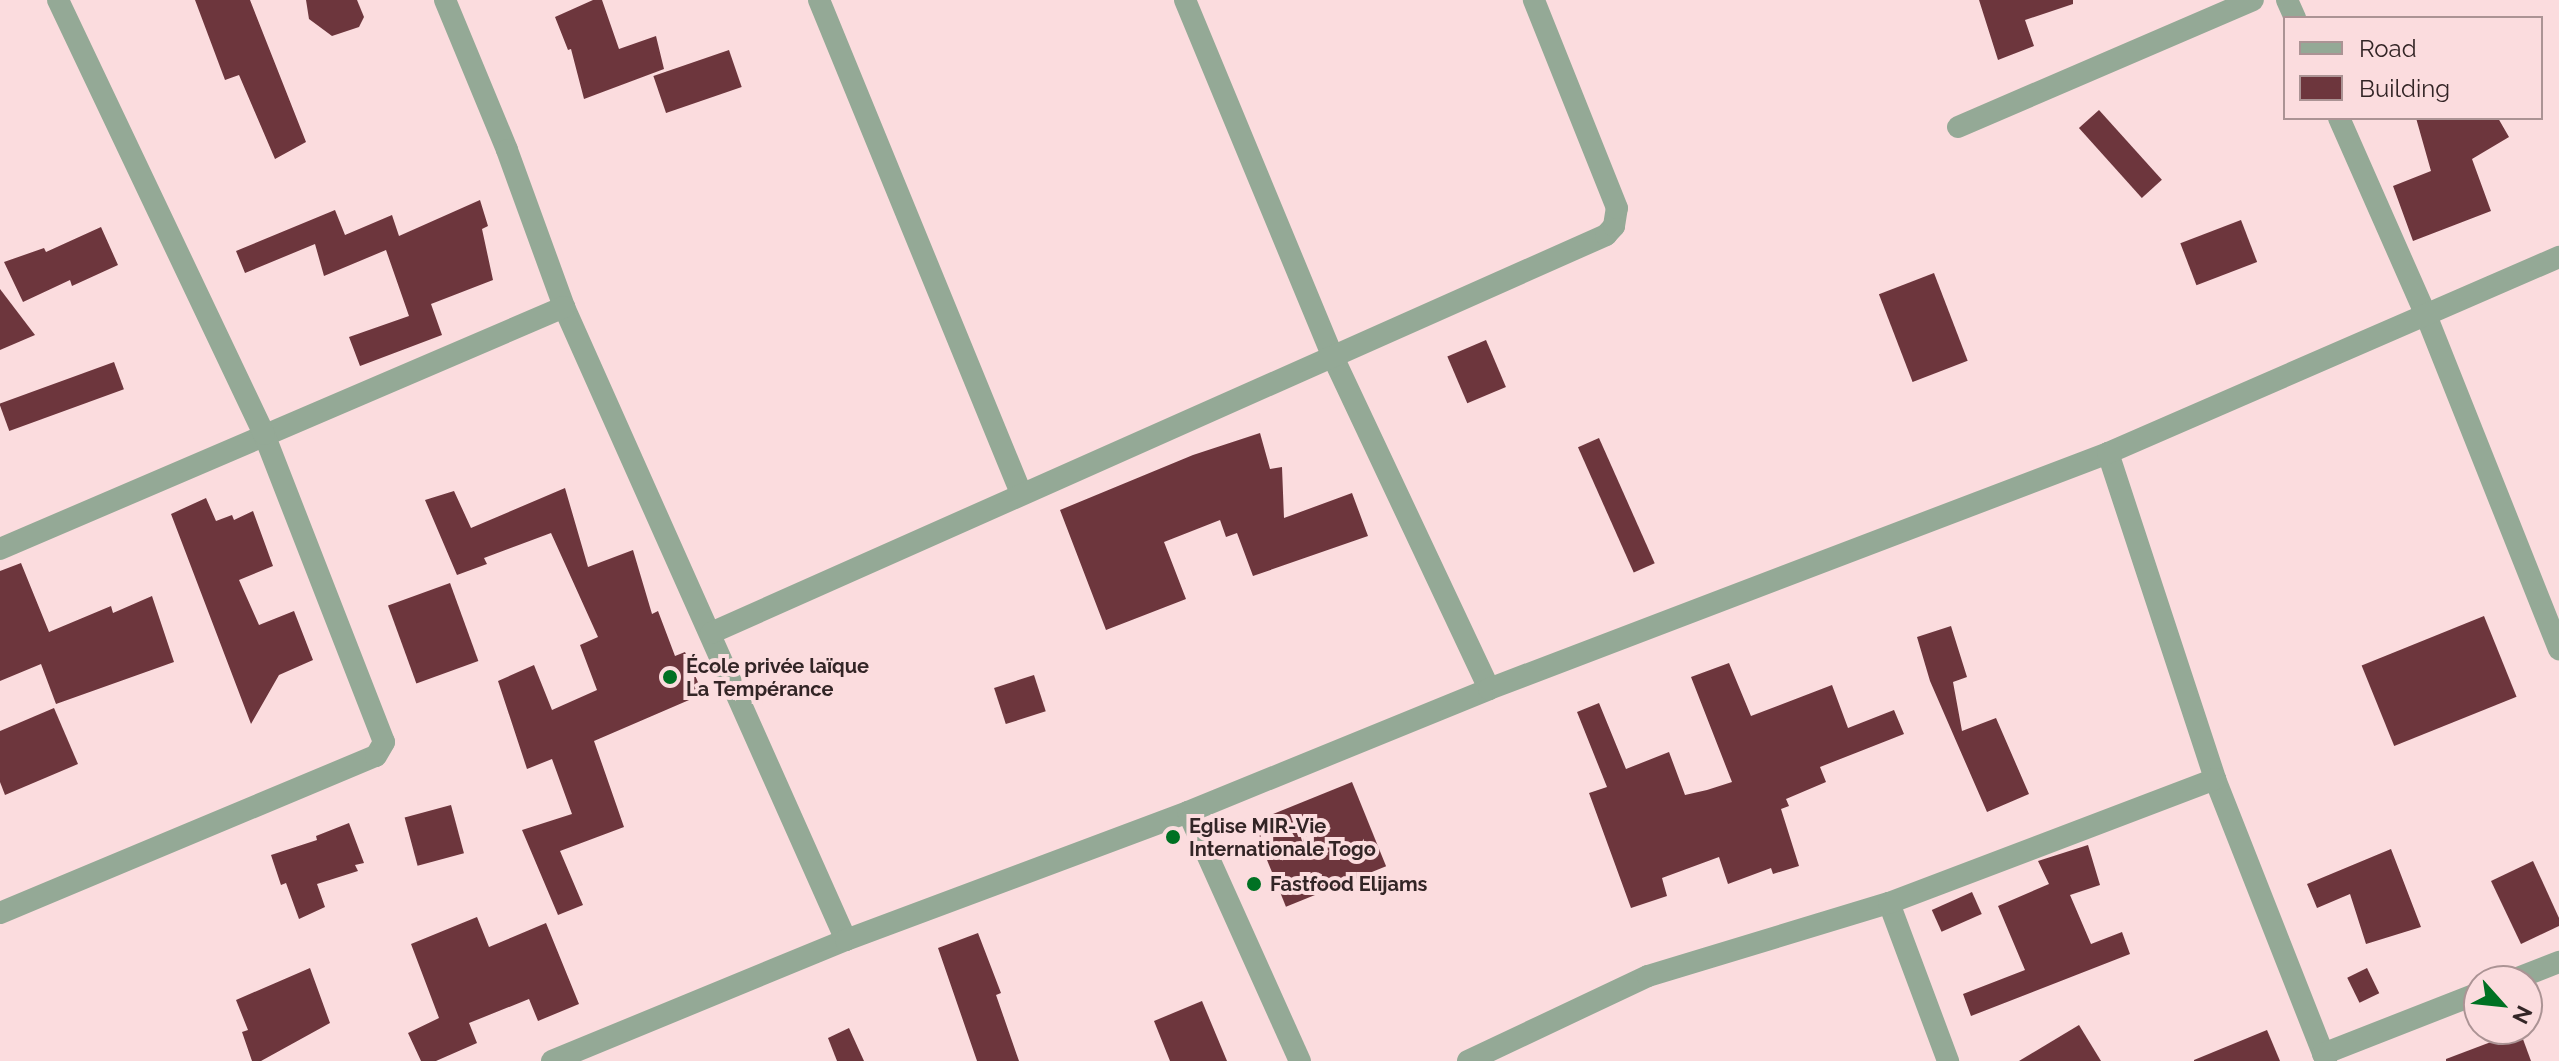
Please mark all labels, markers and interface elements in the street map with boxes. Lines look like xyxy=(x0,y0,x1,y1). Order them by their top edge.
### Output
legend xyxy=(2283,16,2543,120)
text: Road xyxy=(2359,34,2417,63)
text: Building xyxy=(2359,74,2450,103)
place label: École privée laïque La Tempérance xyxy=(686,654,869,701)
marker: École privée laïque La Tempérance xyxy=(661,668,679,686)
place label: Eglise MIR-Vie Internationale Togo xyxy=(1189,814,1376,861)
marker: Eglise MIR-Vie Internationale Togo xyxy=(1164,828,1182,846)
place label: Fastfood Elijams xyxy=(1270,872,1427,896)
marker: Fastfood Elijams xyxy=(1245,875,1263,893)
north arrow xyxy=(2463,965,2543,1045)
text: N xyxy=(2507,1002,2538,1028)

